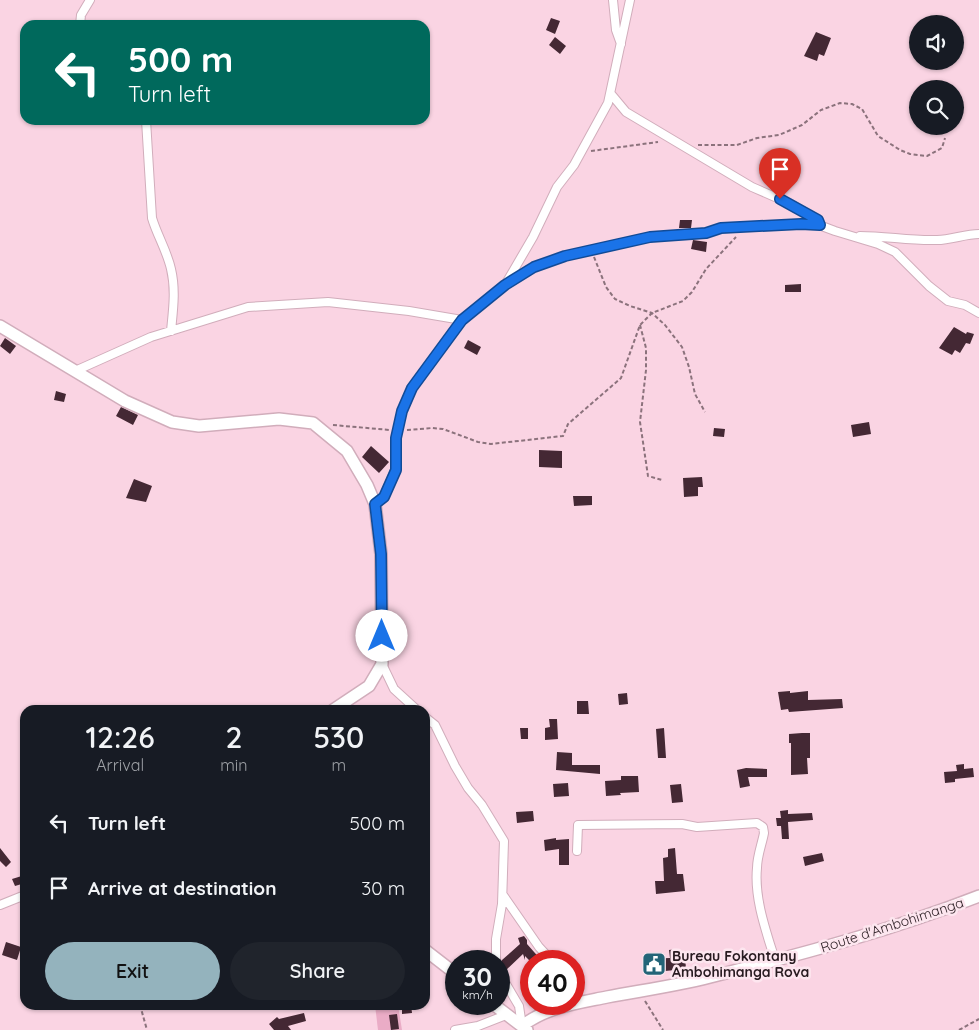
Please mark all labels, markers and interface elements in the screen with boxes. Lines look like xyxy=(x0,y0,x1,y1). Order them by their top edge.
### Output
map controls xyxy=(909,15,964,135)
button: sound xyxy=(909,15,964,70)
text: 500 m xyxy=(128,37,233,81)
icon: left xyxy=(45,40,110,105)
text: Turn left xyxy=(128,80,211,108)
button: search xyxy=(909,80,964,135)
pin xyxy=(759,148,801,199)
icon: arrive xyxy=(766,155,794,183)
position arrow xyxy=(355,609,407,661)
text: 12:26 xyxy=(86,718,155,756)
text: 2 xyxy=(225,718,242,756)
text: 530 xyxy=(313,718,364,756)
text: Arrival xyxy=(96,755,144,775)
text: min xyxy=(220,755,248,775)
text: m xyxy=(331,755,346,775)
icon: left xyxy=(45,809,73,837)
text: Turn left xyxy=(88,811,166,835)
text: 500 m xyxy=(350,811,405,835)
icon: arrive xyxy=(45,874,73,902)
text: Arrive at destination xyxy=(88,876,277,900)
text: 30 m xyxy=(361,876,405,900)
street label: Route d'Ambohimanga xyxy=(818,893,966,957)
button: Exit xyxy=(45,942,220,1000)
button: Share xyxy=(230,942,405,1000)
place label: Bureau Fokontany Ambohimanga Rova xyxy=(672,947,809,981)
speed limit sign: 40 xyxy=(520,950,585,1015)
public building icon: Bureau Fokontany Ambohimanga Rova xyxy=(641,951,667,977)
text: 30 xyxy=(463,961,492,992)
text: km/h xyxy=(462,987,493,1002)

